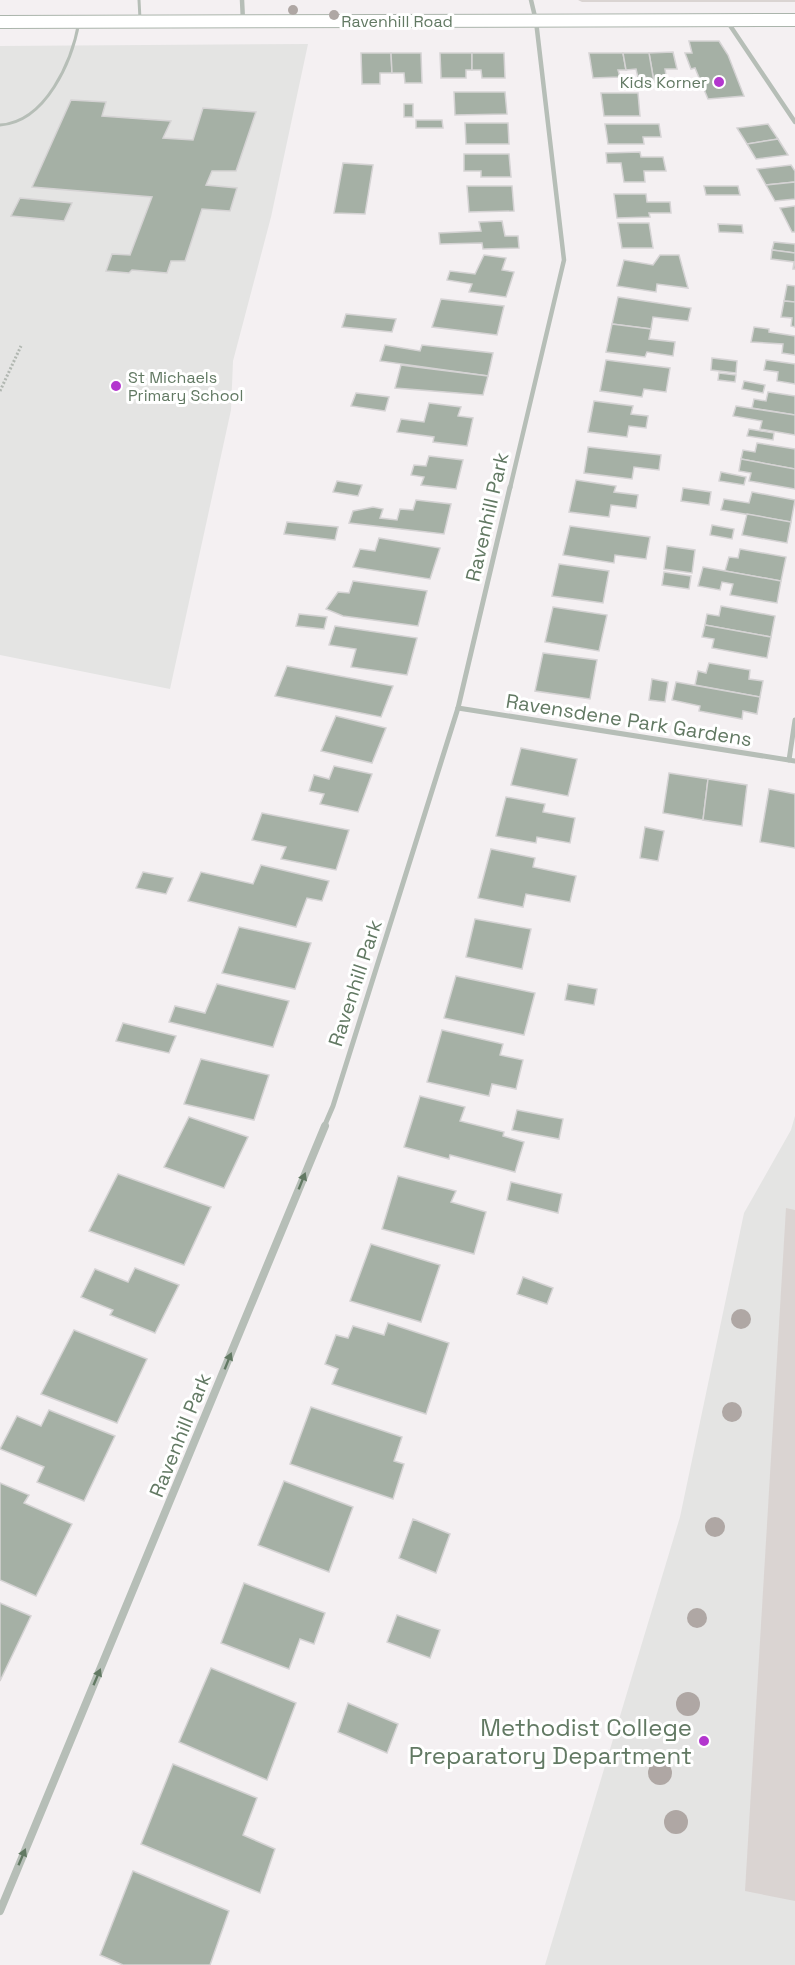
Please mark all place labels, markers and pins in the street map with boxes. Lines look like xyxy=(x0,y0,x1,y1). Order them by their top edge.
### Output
place label: Kids Korner xyxy=(620,72,707,93)
marker: Kids Korner xyxy=(712,75,726,89)
place label: St Michaels Primary School xyxy=(128,367,243,406)
marker: St Michaels Primary School xyxy=(109,379,123,393)
place label: Methodist College Preparatory Department xyxy=(409,1712,692,1771)
marker: Methodist College Preparatory Department xyxy=(697,1734,711,1748)

